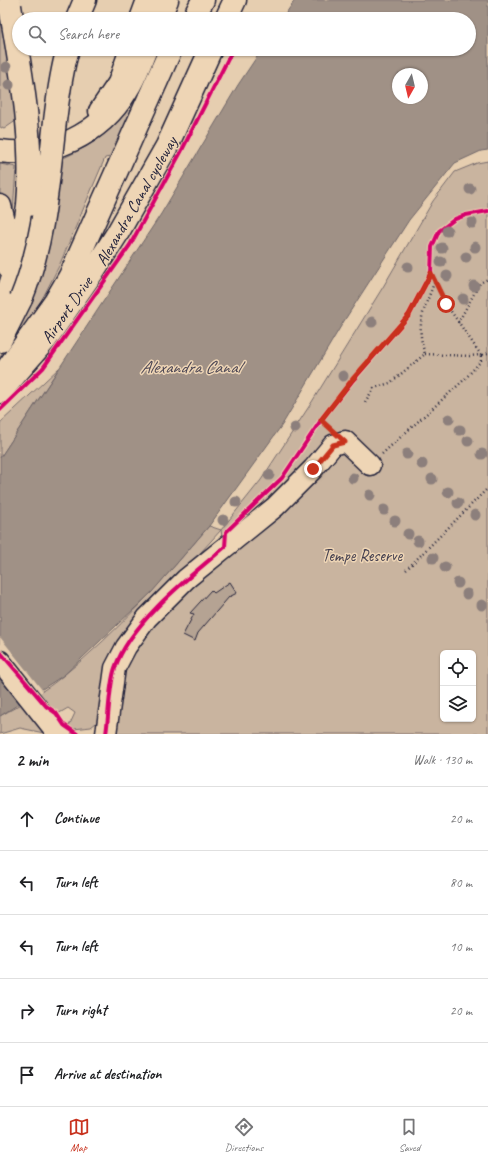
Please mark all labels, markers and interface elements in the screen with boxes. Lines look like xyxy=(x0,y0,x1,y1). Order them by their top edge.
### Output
search box xyxy=(12,12,476,56)
icon: search xyxy=(26,23,48,45)
text: Search here xyxy=(58,25,119,44)
north arrow xyxy=(392,68,428,104)
street label: Alexandra Canal cycleway xyxy=(91,132,183,270)
street label: Airport Drive xyxy=(36,271,98,347)
route start xyxy=(437,295,455,313)
water label: Alexandra Canal xyxy=(140,356,246,378)
route end xyxy=(304,460,322,478)
park label: Tempe Reserve xyxy=(322,545,403,566)
map controls xyxy=(440,650,476,722)
button: locate xyxy=(440,650,476,686)
button: layers xyxy=(440,686,476,722)
text: 2 min xyxy=(16,750,49,771)
text: Walk · 130 m xyxy=(413,752,472,768)
icon: ahead xyxy=(16,808,38,830)
text: Continue xyxy=(54,809,99,828)
text: 20 m xyxy=(450,811,472,827)
icon: left xyxy=(16,872,38,894)
text: Turn left xyxy=(54,873,97,892)
text: 80 m xyxy=(450,875,472,891)
icon: left xyxy=(16,936,38,958)
text: Turn left xyxy=(54,937,97,956)
text: 10 m xyxy=(450,939,472,955)
icon: right xyxy=(16,1000,38,1022)
text: Turn right xyxy=(54,1001,107,1020)
text: 20 m xyxy=(450,1003,472,1019)
icon: arrive xyxy=(16,1064,38,1086)
text: Arrive at destination xyxy=(54,1065,161,1084)
tab: Map xyxy=(68,1116,90,1154)
tab: Directions xyxy=(225,1116,263,1154)
tab: Saved xyxy=(398,1116,420,1154)

